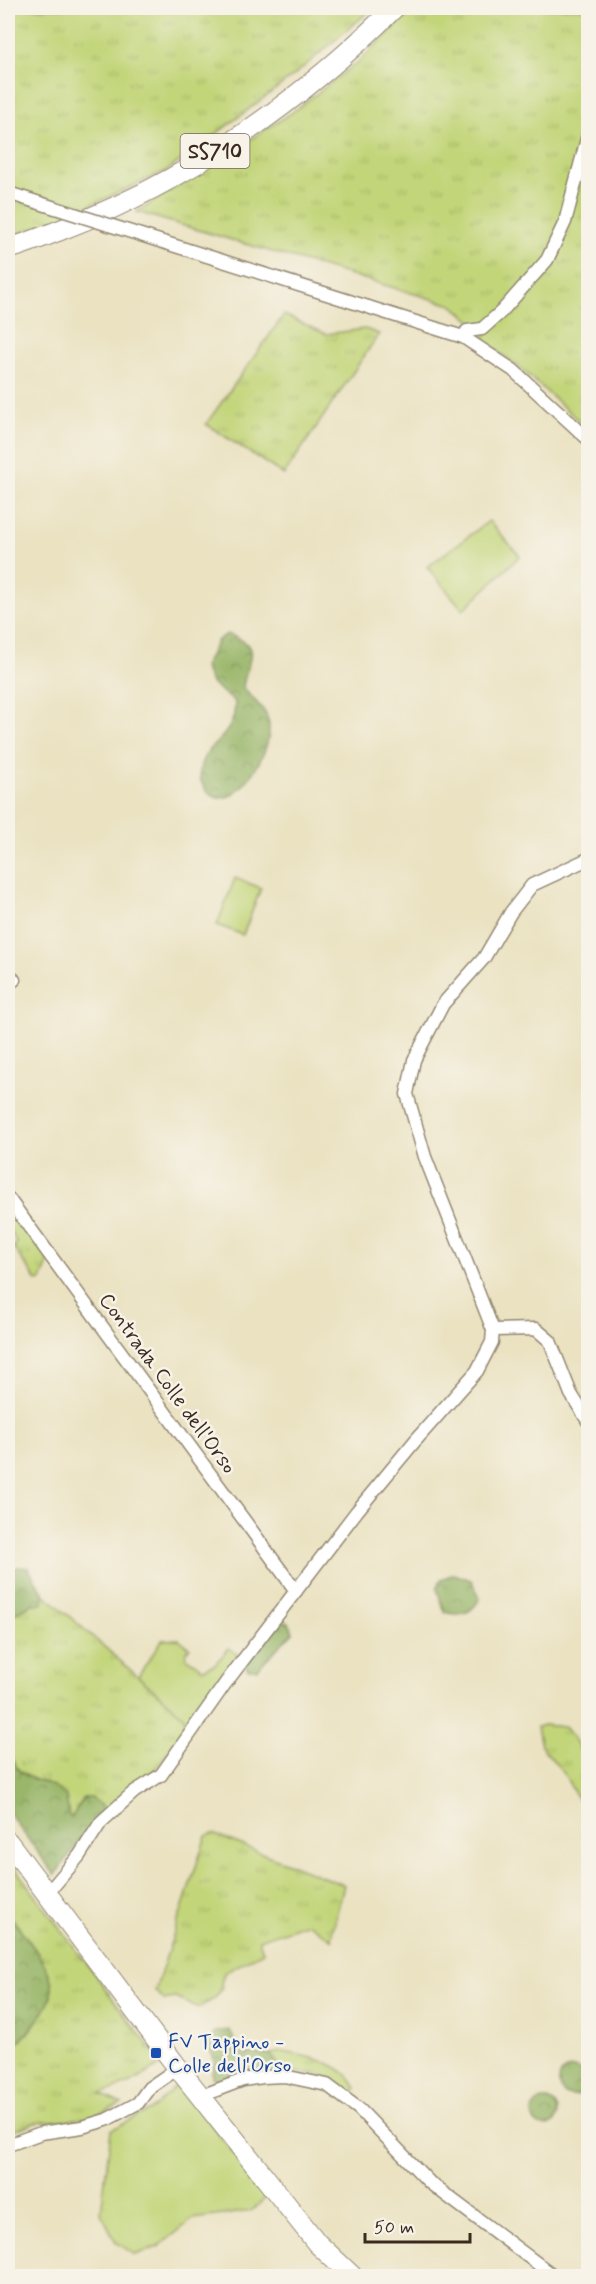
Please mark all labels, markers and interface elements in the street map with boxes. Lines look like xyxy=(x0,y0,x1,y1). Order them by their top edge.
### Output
road number: SS710 xyxy=(180,134,250,168)
street label: Contrada Colle dell'Orso xyxy=(92,1287,242,1480)
place label: FV Tappino - Colle dell'Orso xyxy=(168,2028,291,2080)
marker: FV Tappino - Colle dell'Orso xyxy=(149,2046,163,2060)
scale bar xyxy=(365,2206,470,2244)
text: 50 m xyxy=(374,2216,414,2240)

